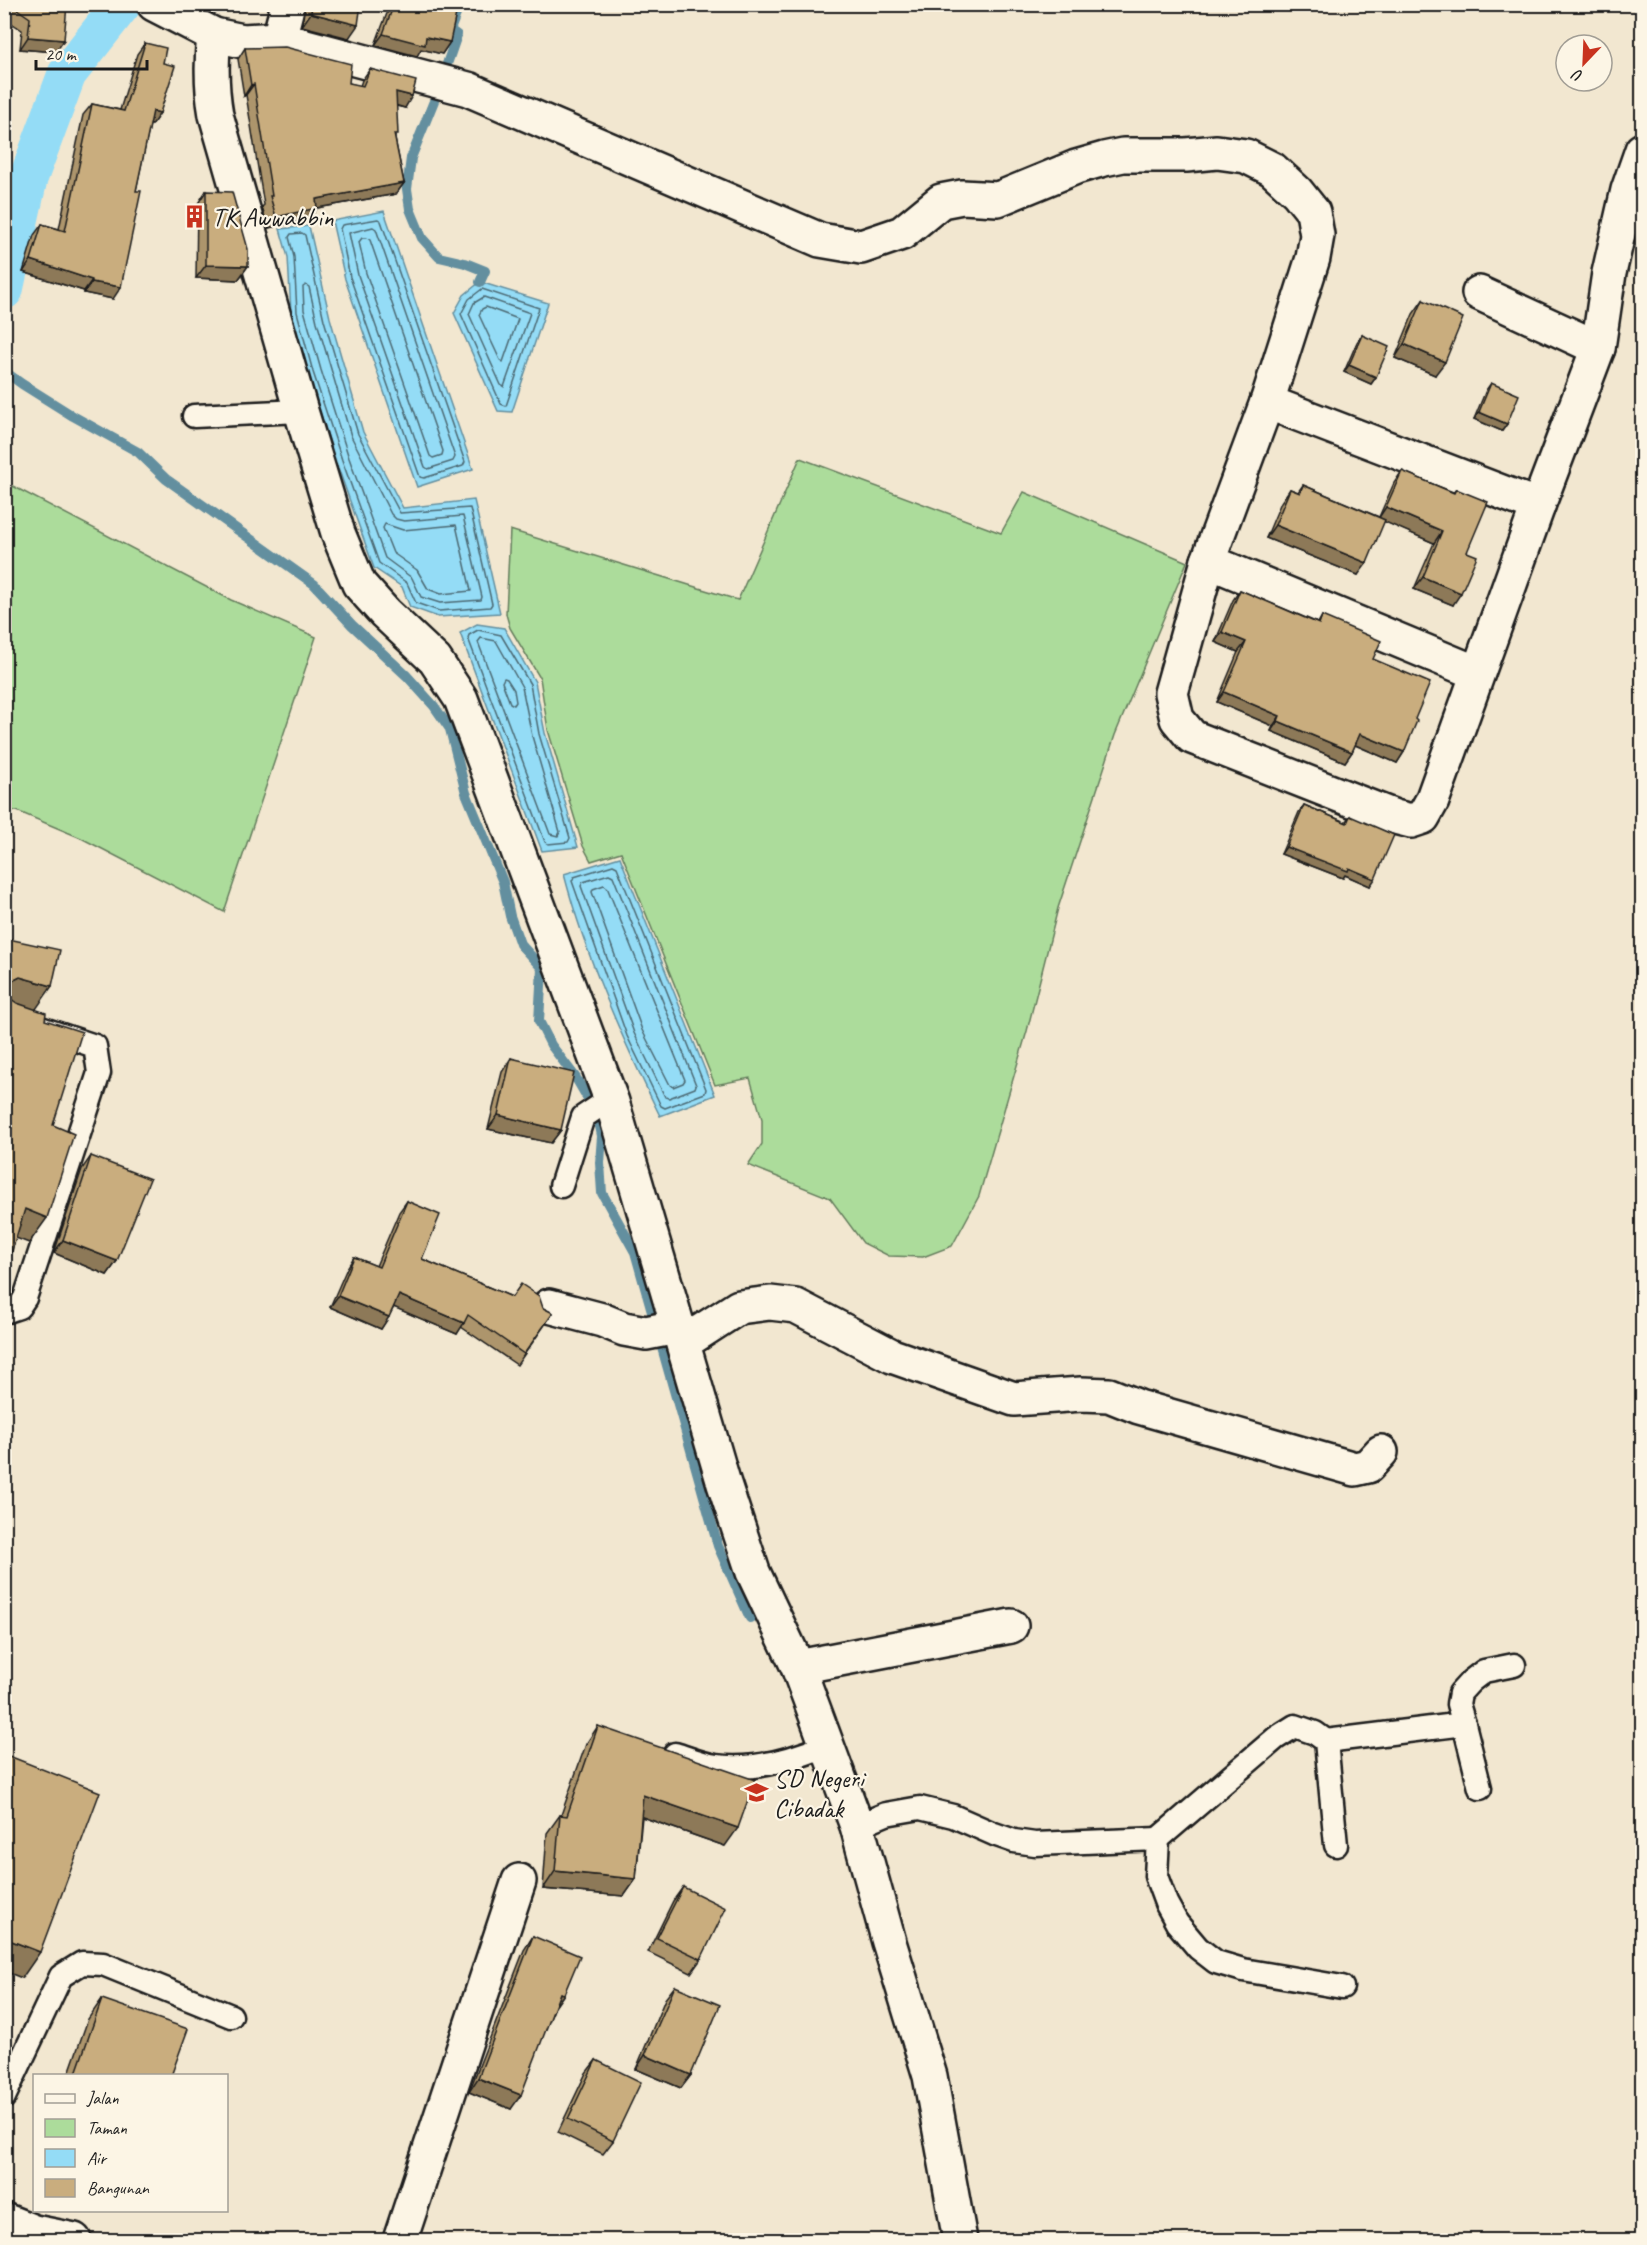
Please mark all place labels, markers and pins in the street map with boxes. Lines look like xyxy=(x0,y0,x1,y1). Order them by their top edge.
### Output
place label: TK Awwabbin xyxy=(212,201,334,234)
building icon: TK Awwabbin xyxy=(181,204,207,230)
place label: SD Negeri Cibadak xyxy=(774,1762,867,1825)
school or university icon: SD Negeri Cibadak xyxy=(743,1780,769,1806)

